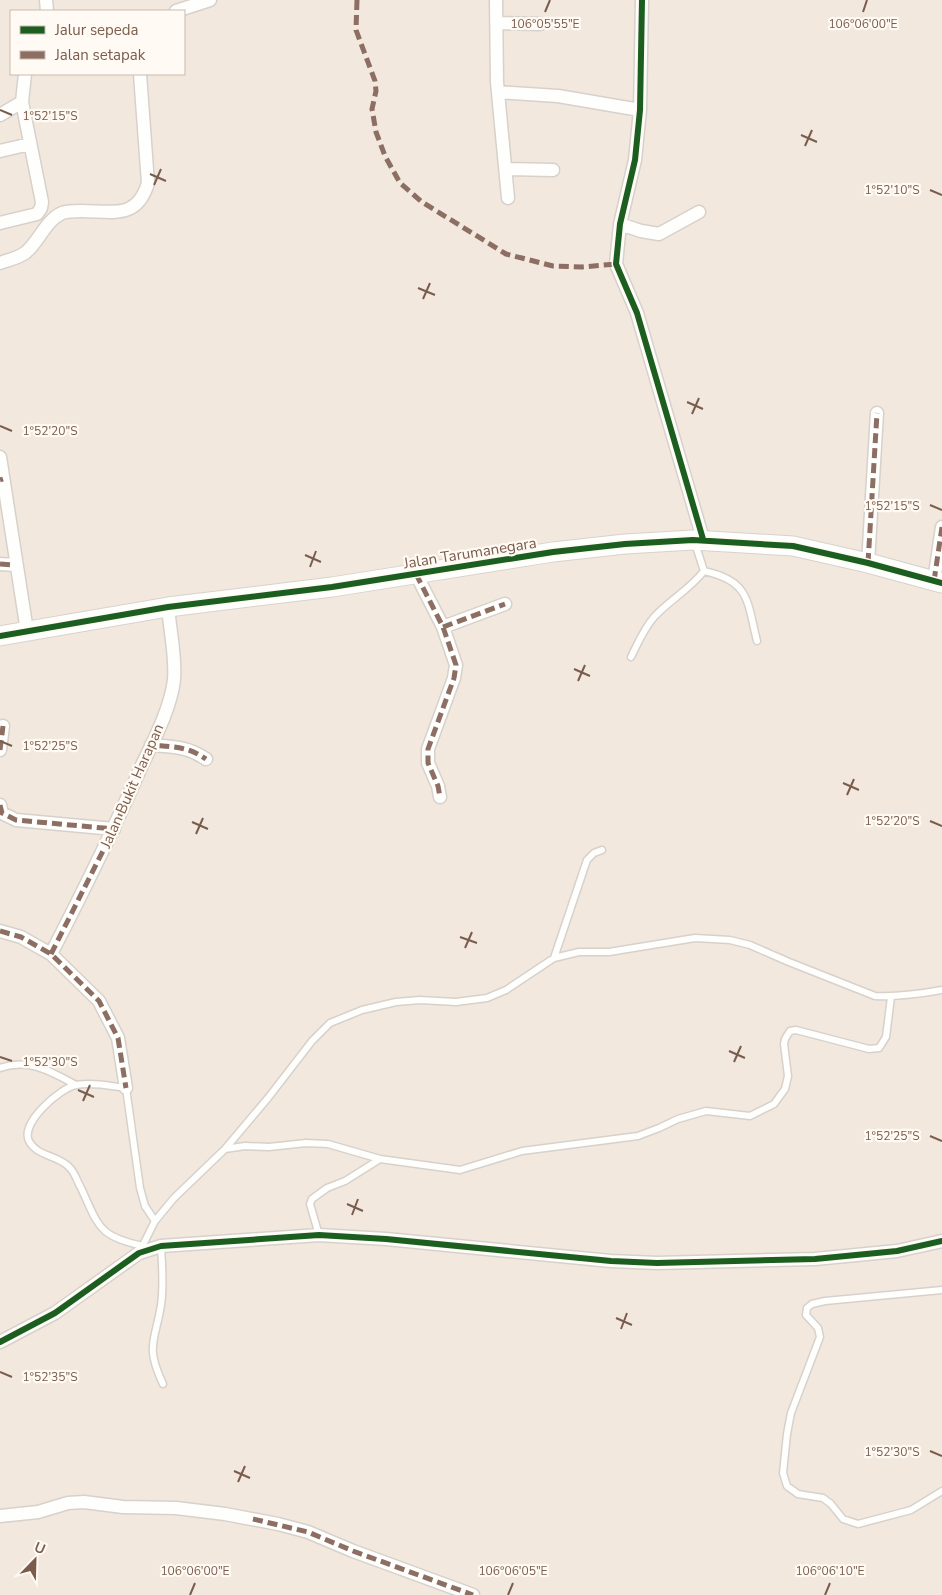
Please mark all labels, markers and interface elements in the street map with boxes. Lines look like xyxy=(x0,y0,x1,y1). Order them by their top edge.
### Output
legend xyxy=(10,10,185,75)
text: 106°05'55"E xyxy=(510,16,580,32)
text: 106°06'00"E xyxy=(828,16,898,32)
text: Jalur sepeda xyxy=(54,20,139,40)
text: Jalan setapak xyxy=(54,45,146,65)
text: 1°52'15"S xyxy=(22,108,78,124)
text: 1°52'10"S xyxy=(864,182,920,198)
text: 1°52'20"S xyxy=(22,423,78,439)
text: 1°52'15"S xyxy=(864,498,920,514)
street label: Jalan Tarumanegara xyxy=(401,533,538,574)
street label: Jalan Bukit Harapan xyxy=(95,721,168,852)
text: 1°52'25"S xyxy=(22,738,78,754)
text: 1°52'20"S xyxy=(864,813,920,829)
text: 1°52'30"S xyxy=(22,1054,78,1070)
text: 1°52'25"S xyxy=(864,1128,920,1144)
text: 1°52'35"S xyxy=(22,1369,78,1385)
text: 1°52'30"S xyxy=(864,1444,920,1460)
north arrow xyxy=(10,1535,60,1585)
text: U xyxy=(31,1538,48,1559)
text: 106°06'00"E xyxy=(160,1563,230,1579)
text: 106°06'05"E xyxy=(478,1563,548,1579)
text: 106°06'10"E xyxy=(795,1563,865,1579)

